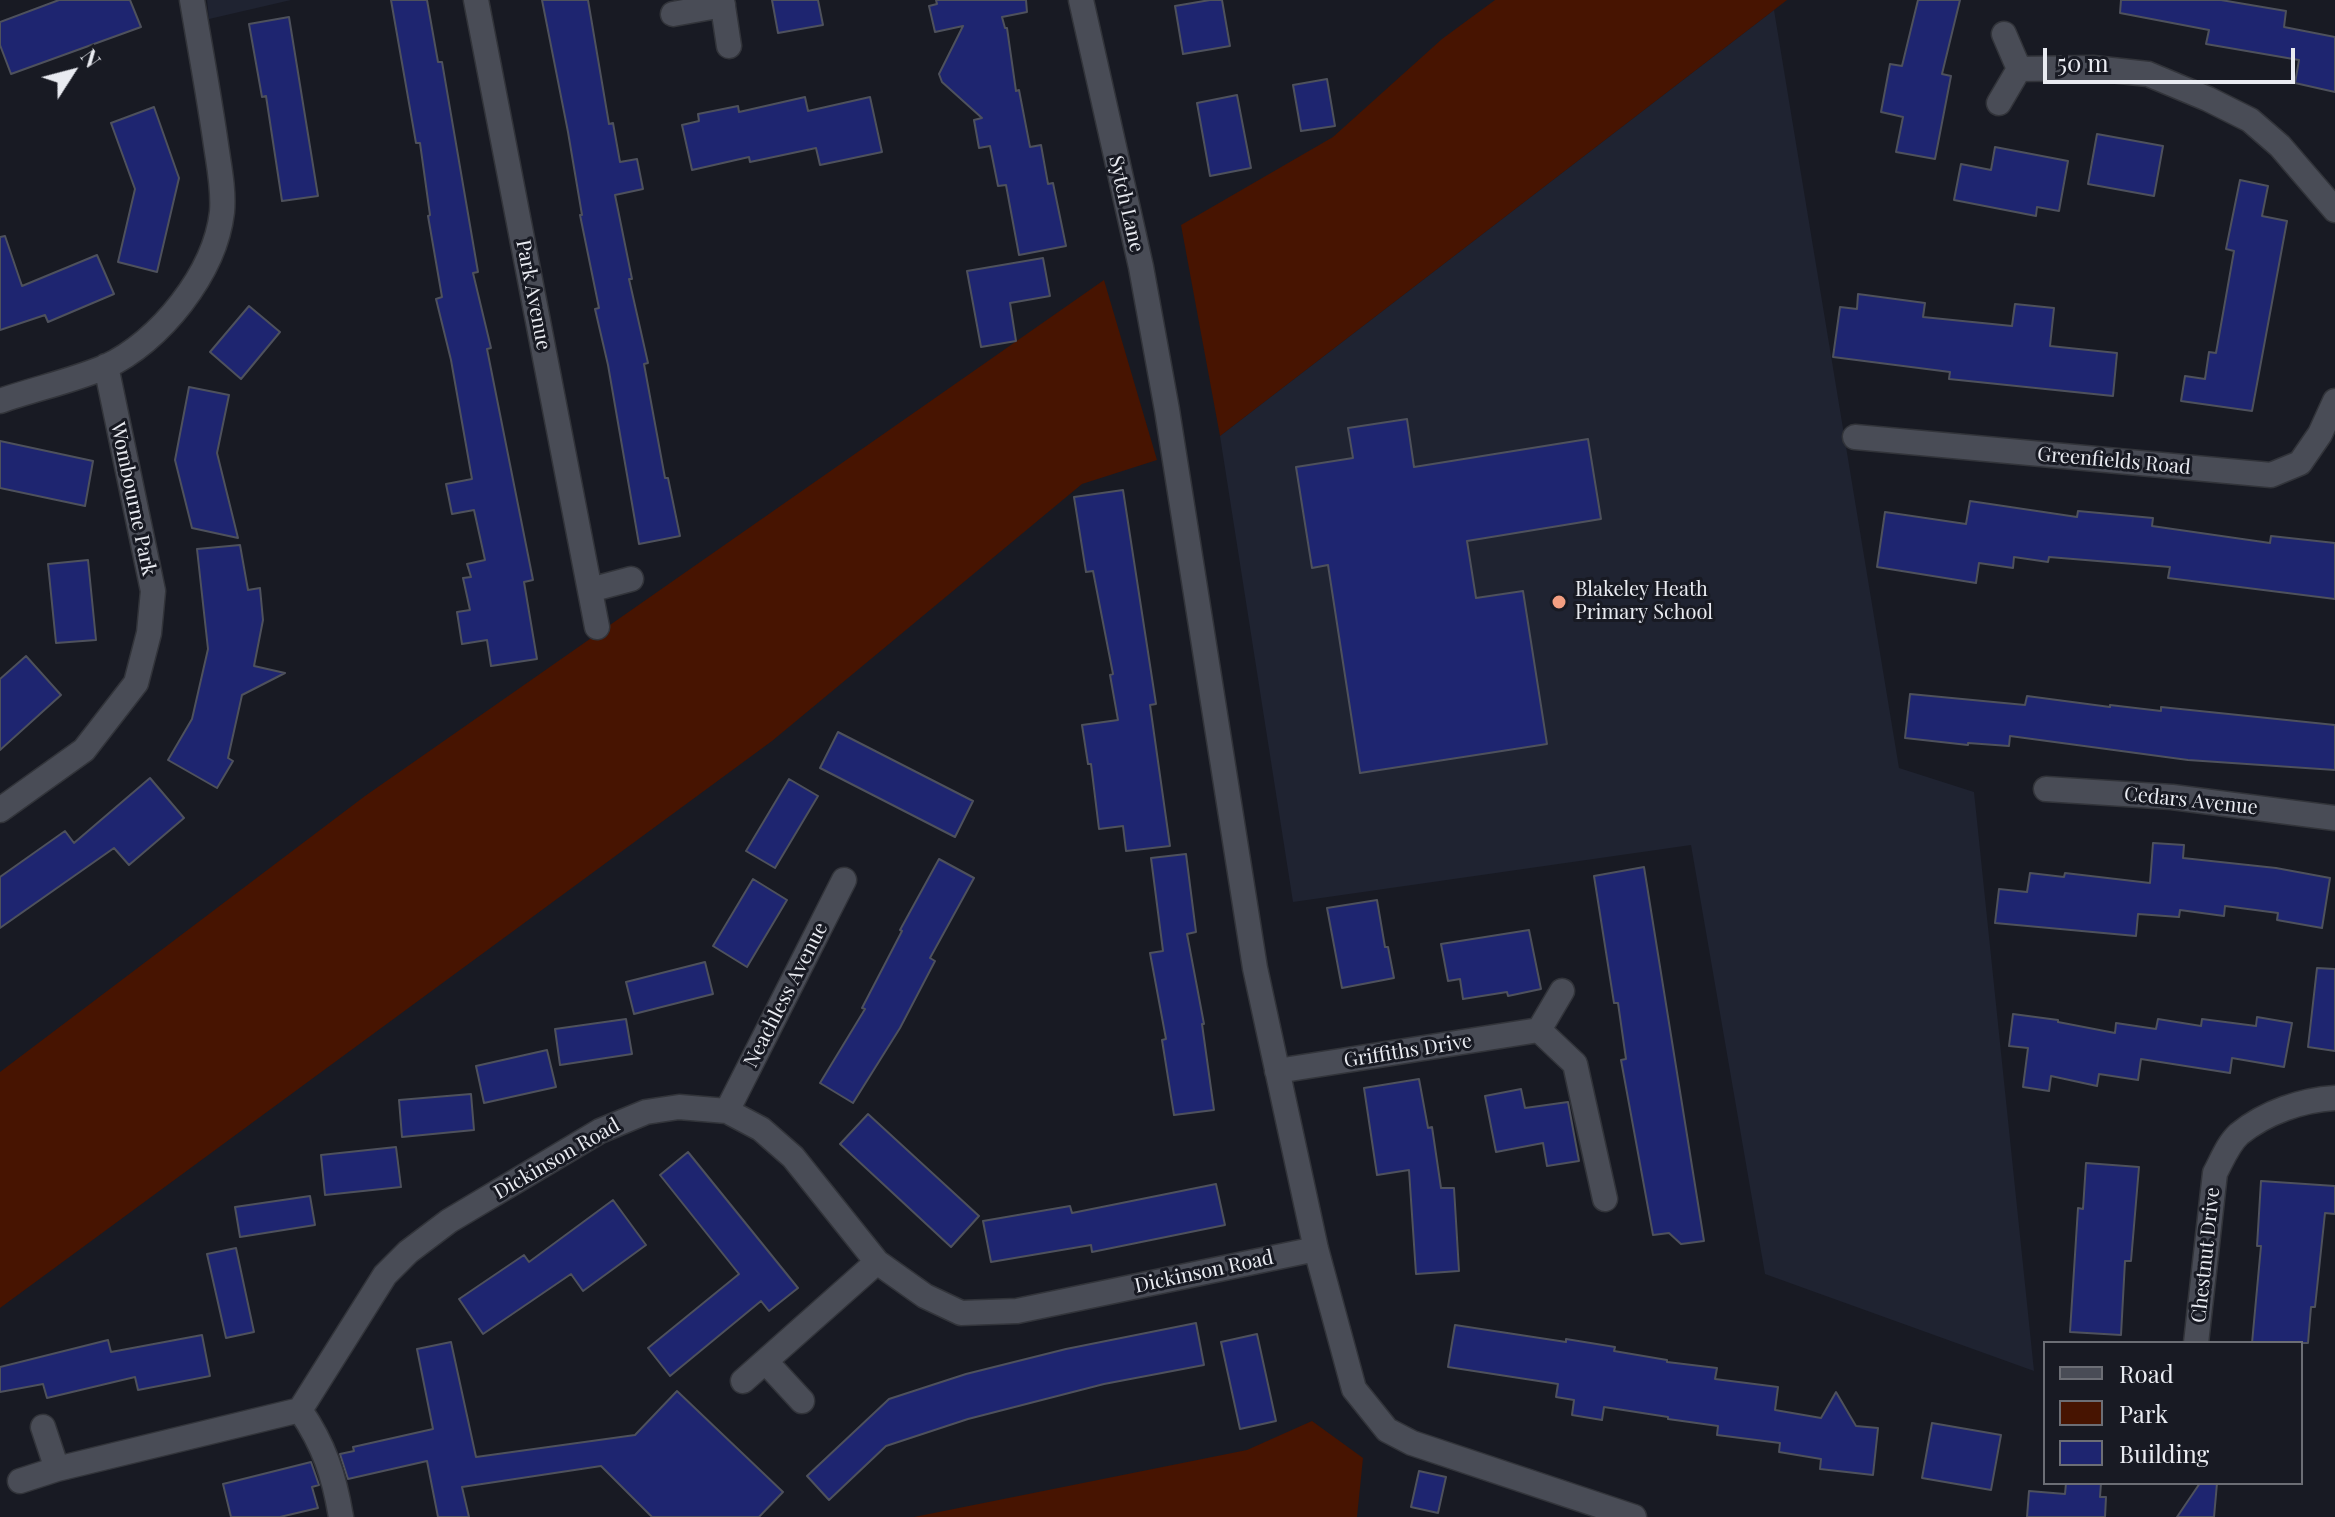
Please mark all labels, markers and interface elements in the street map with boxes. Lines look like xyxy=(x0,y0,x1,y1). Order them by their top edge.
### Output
north arrow xyxy=(32,32,112,112)
scale bar xyxy=(2047,32,2299,82)
text: N xyxy=(75,43,108,73)
text: 50 m xyxy=(2057,46,2109,78)
street label: Sytch Lane xyxy=(1103,153,1149,255)
street label: Park Avenue xyxy=(511,238,555,352)
street label: Wombourne Park xyxy=(105,420,161,578)
street label: Greenfields Road xyxy=(2036,442,2192,480)
place label: Blakeley Heath Primary School xyxy=(1575,578,1713,625)
marker: Blakeley Heath Primary School xyxy=(1550,593,1568,611)
street label: Cedars Avenue xyxy=(2123,782,2259,820)
street label: Neachless Avenue xyxy=(739,918,833,1072)
street label: Griffiths Drive xyxy=(1342,1029,1474,1073)
street label: Dickinson Road xyxy=(490,1113,624,1205)
street label: Chestnut Drive xyxy=(2187,1186,2225,1324)
street label: Dickinson Road xyxy=(1132,1246,1276,1298)
legend xyxy=(2043,1341,2303,1485)
text: Road xyxy=(2119,1357,2174,1389)
text: Park xyxy=(2119,1397,2168,1429)
text: Building xyxy=(2119,1437,2209,1469)

